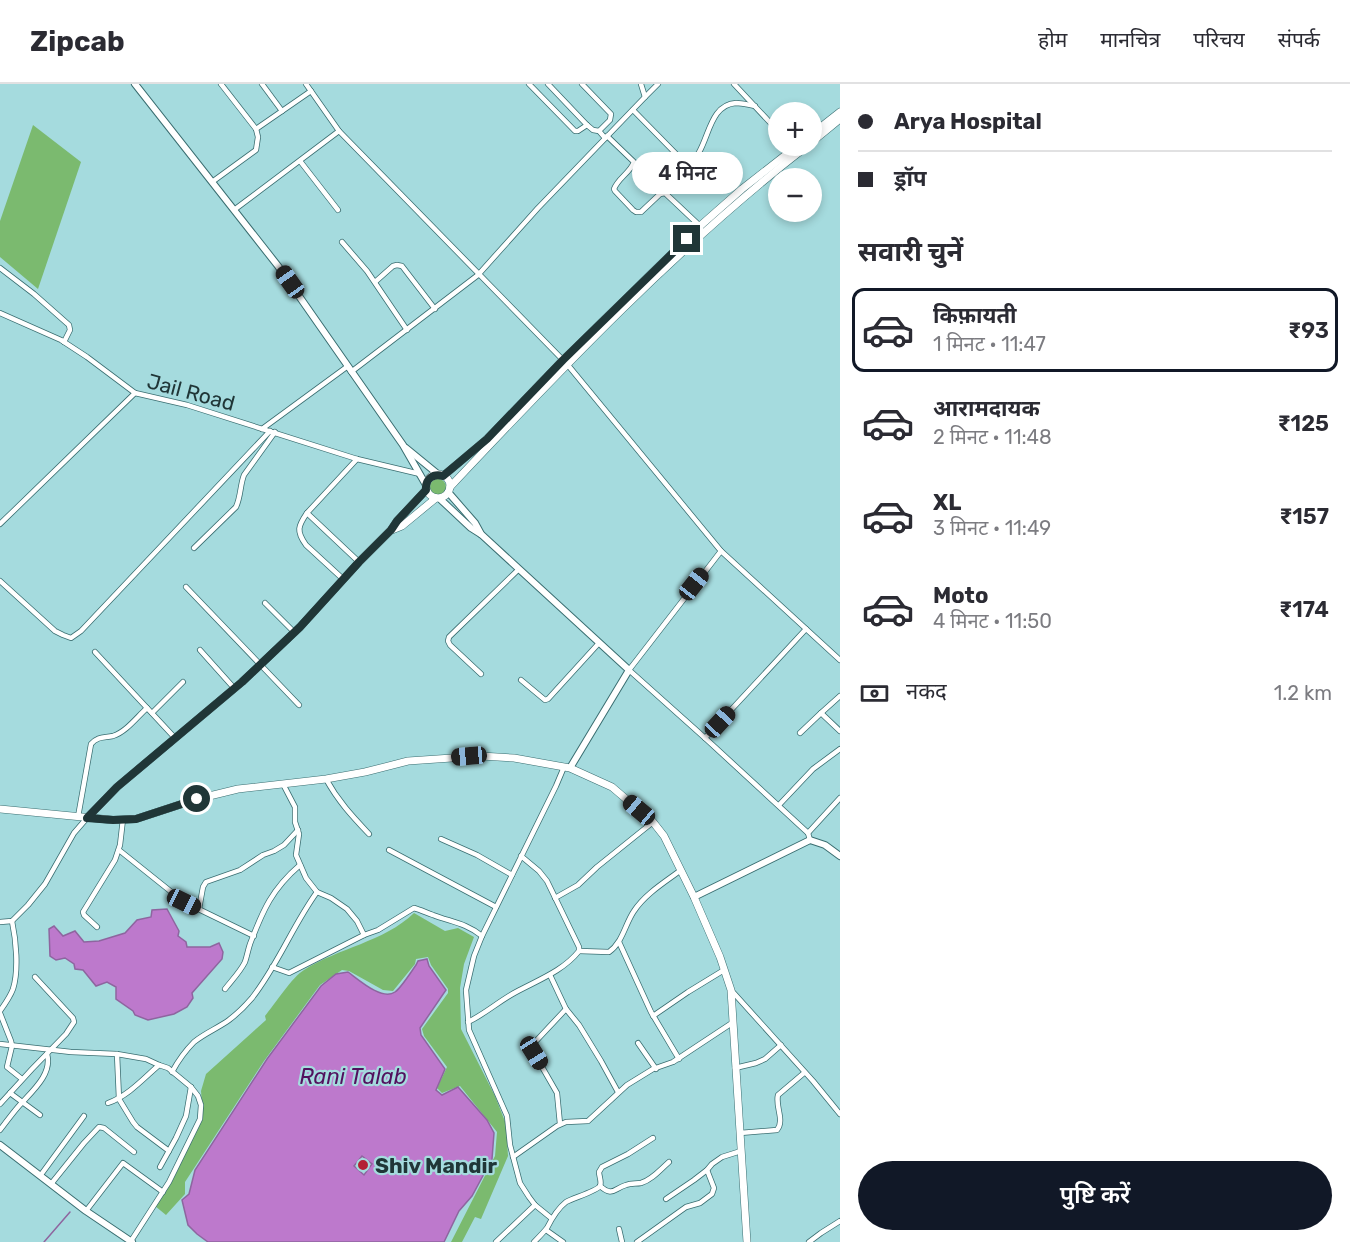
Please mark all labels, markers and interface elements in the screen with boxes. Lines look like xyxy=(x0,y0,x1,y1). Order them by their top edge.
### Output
text: Zipcab xyxy=(30,25,125,58)
text: होम xyxy=(1038,27,1067,52)
text: मानचित्र xyxy=(1100,27,1160,52)
text: परिचय xyxy=(1193,27,1245,52)
text: संपर्क xyxy=(1278,27,1320,52)
map controls xyxy=(768,102,822,222)
button: + xyxy=(768,102,822,156)
text: Arya Hospital xyxy=(894,108,1042,135)
callout: 4 मिनट xyxy=(632,152,742,194)
text: 4 मिनट xyxy=(658,161,717,185)
text: ड्रॉप xyxy=(894,165,927,192)
button: − xyxy=(768,168,822,222)
route end xyxy=(673,225,700,252)
text: सवारी चुनें xyxy=(858,236,963,268)
car xyxy=(272,262,308,302)
text: किफ़ायती xyxy=(933,302,1017,329)
icon: car xyxy=(861,303,915,357)
text: ₹93 xyxy=(1288,317,1329,344)
text: 1 मिनट · 11:47 xyxy=(933,332,1046,356)
street label: Jail Road xyxy=(144,368,238,416)
text: आरामदायक xyxy=(933,395,1040,422)
icon: car xyxy=(861,396,915,450)
text: ₹125 xyxy=(1277,410,1329,437)
text: 2 मिनट · 11:48 xyxy=(933,425,1052,449)
icon: car xyxy=(861,489,915,543)
text: XL xyxy=(933,489,961,516)
text: ₹157 xyxy=(1279,503,1329,530)
text: 3 मिनट · 11:49 xyxy=(933,516,1051,540)
car xyxy=(676,564,712,604)
icon: car xyxy=(861,582,915,636)
text: Moto xyxy=(933,582,988,609)
text: ₹174 xyxy=(1279,596,1329,623)
text: 4 मिनट · 11:50 xyxy=(933,609,1052,633)
icon: cash xyxy=(858,677,891,710)
text: नकद xyxy=(906,678,947,705)
text: 1.2 km xyxy=(1274,681,1332,705)
car xyxy=(701,703,739,741)
car xyxy=(450,745,488,767)
route start xyxy=(183,785,210,812)
car xyxy=(619,792,659,828)
car xyxy=(164,886,204,918)
car xyxy=(517,1033,551,1073)
water label: Rani Talab xyxy=(299,1063,407,1090)
place label: Shiv Mandir xyxy=(375,1153,498,1178)
marker: Shiv Mandir xyxy=(356,1158,370,1172)
button: पुष्टि करें xyxy=(858,1161,1332,1230)

